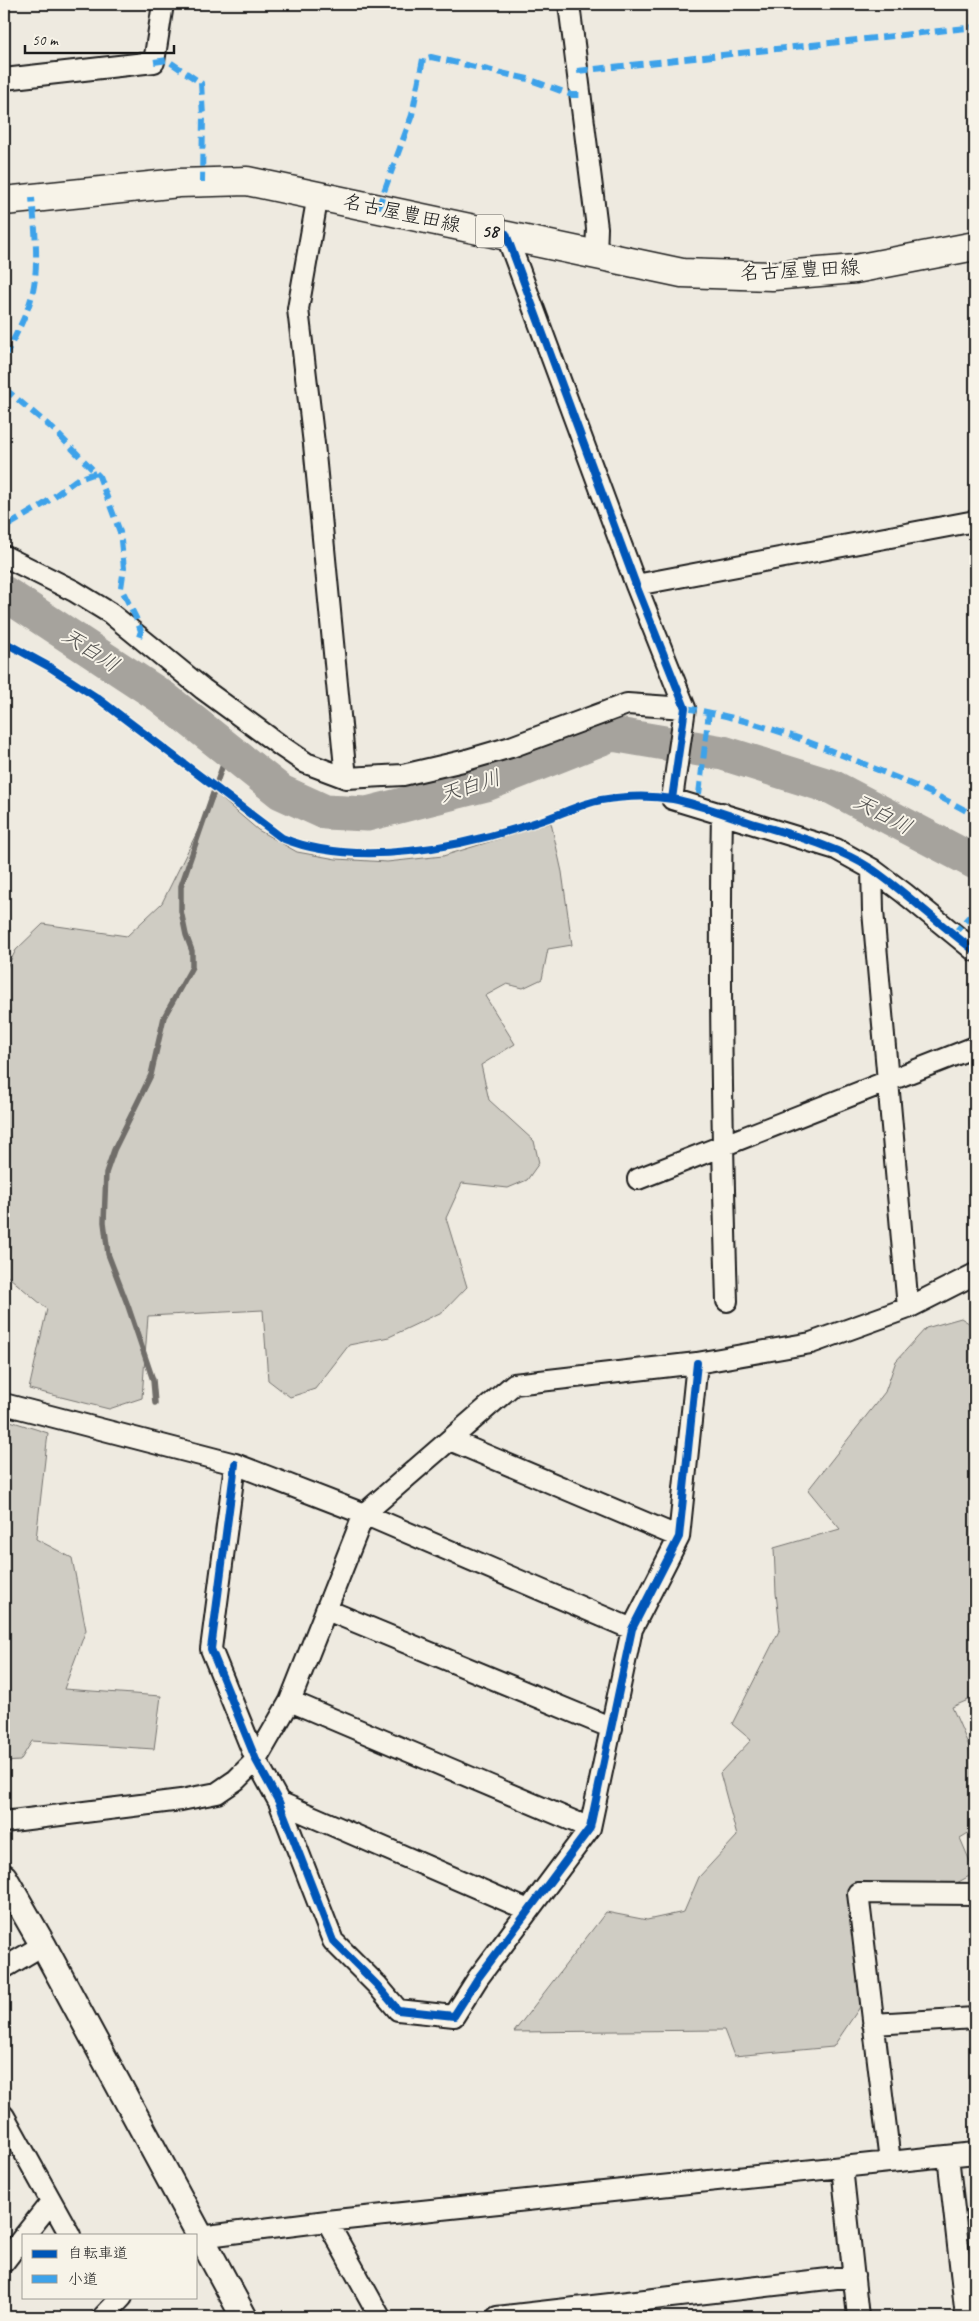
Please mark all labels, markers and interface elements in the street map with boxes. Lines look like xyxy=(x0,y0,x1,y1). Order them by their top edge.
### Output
scale bar xyxy=(25,22,174,54)
text: 50 m xyxy=(32,31,59,50)
street label: 名古屋豊田線 xyxy=(341,188,463,238)
road number: 58 xyxy=(476,215,504,248)
street label: 名古屋豊田線 xyxy=(739,254,861,286)
water label: 天白川 xyxy=(58,622,124,678)
water label: 天白川 xyxy=(436,764,504,808)
water label: 天白川 xyxy=(849,788,917,840)
legend xyxy=(22,2234,198,2298)
text: 自転車道 xyxy=(68,2244,128,2263)
text: 小道 xyxy=(68,2270,98,2289)

